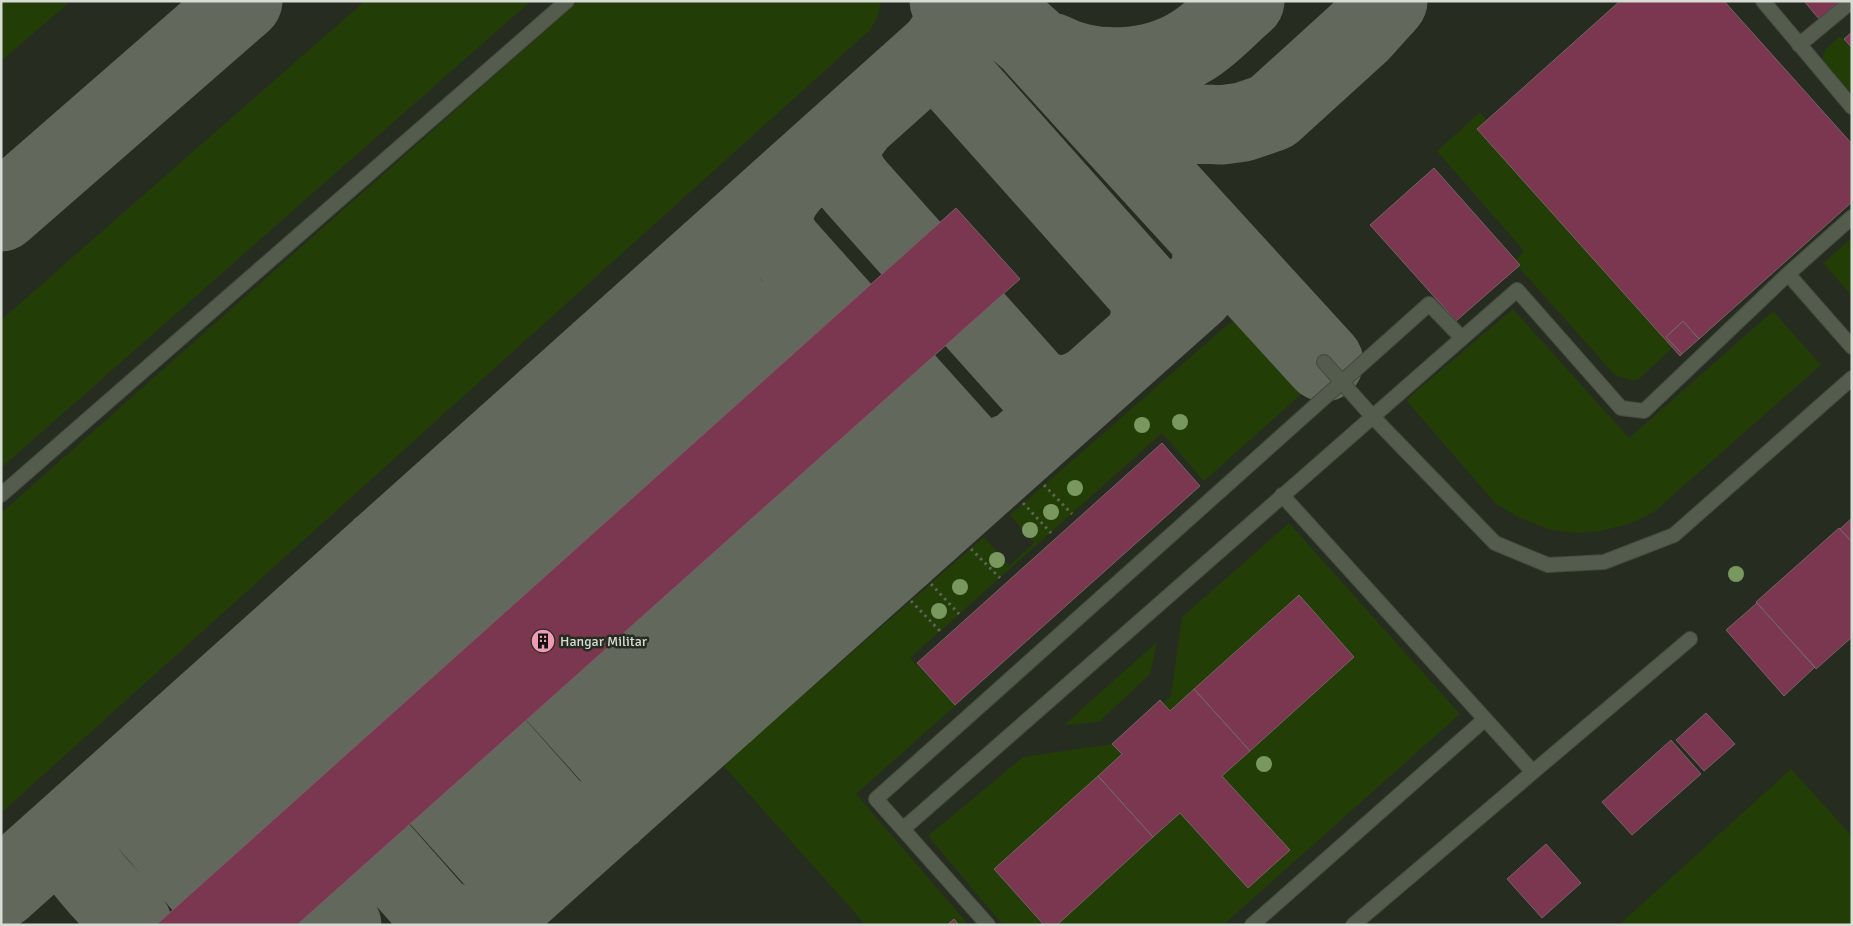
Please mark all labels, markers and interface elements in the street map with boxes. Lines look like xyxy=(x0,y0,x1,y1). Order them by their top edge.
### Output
building icon: Hangar Militar xyxy=(530,628,556,654)
place label: Hangar Militar xyxy=(560,633,648,650)

